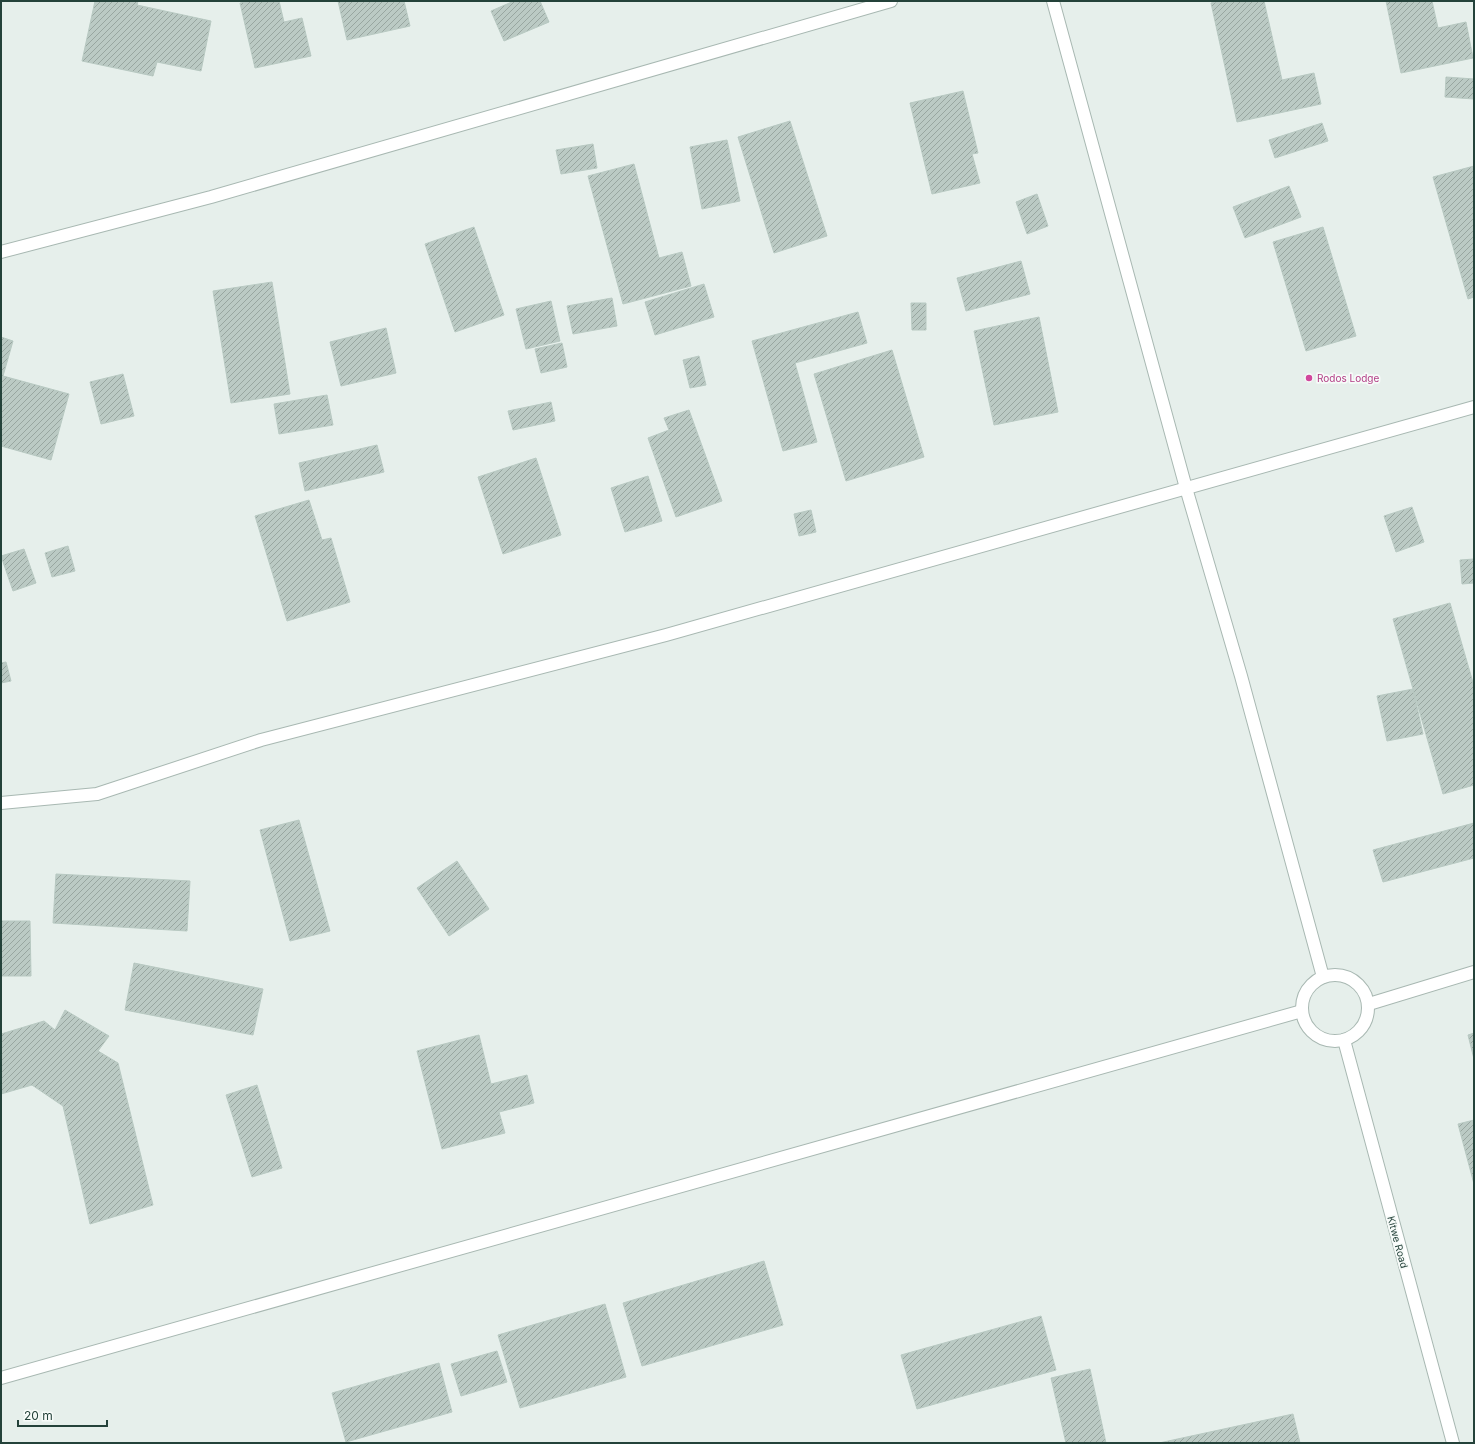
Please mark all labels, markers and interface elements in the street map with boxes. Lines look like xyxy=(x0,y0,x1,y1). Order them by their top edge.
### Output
place label: Rodos Lodge xyxy=(1317,372,1379,384)
marker: Rodos Lodge xyxy=(1304,373,1314,383)
street label: Kitwe Road xyxy=(1385,1215,1411,1269)
scale bar xyxy=(18,1402,107,1428)
text: 20 m xyxy=(24,1408,53,1423)

